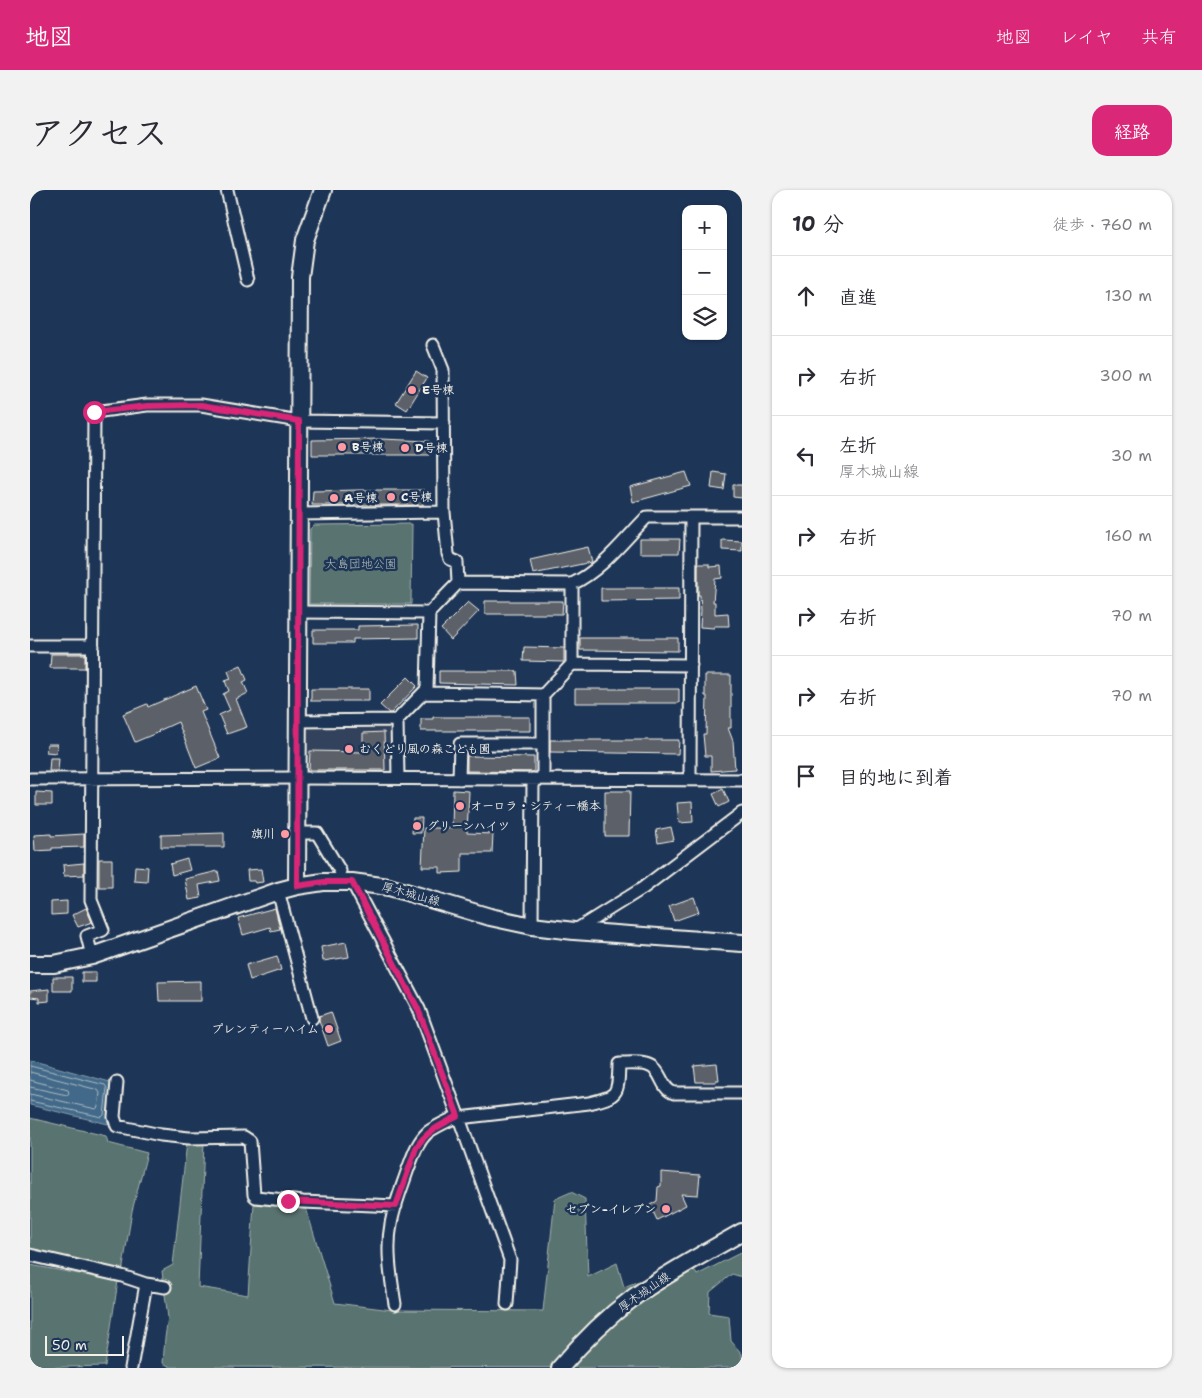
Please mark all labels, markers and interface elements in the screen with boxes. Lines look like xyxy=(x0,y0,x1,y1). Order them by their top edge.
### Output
text: 地図 xyxy=(25,21,73,53)
text: 地図 xyxy=(996,25,1032,49)
text: レイヤ xyxy=(1060,25,1113,49)
text: 共有 xyxy=(1141,25,1177,49)
button: 経路 xyxy=(1092,105,1172,156)
text: アクセス xyxy=(30,109,168,156)
map controls xyxy=(682,205,727,340)
button: + xyxy=(682,205,727,250)
text: 10 分 xyxy=(792,210,844,238)
text: 徒歩 · 760 m xyxy=(1053,214,1152,235)
button: − xyxy=(682,250,727,295)
icon: ahead xyxy=(792,282,820,310)
text: 直進 xyxy=(839,285,877,310)
text: 130 m xyxy=(1105,285,1152,306)
button: layers xyxy=(682,295,727,340)
icon: right xyxy=(792,362,820,390)
text: 右折 xyxy=(839,365,877,390)
text: 300 m xyxy=(1100,365,1152,386)
place label: E号棟 xyxy=(422,382,454,398)
marker: E号棟 xyxy=(406,384,418,396)
route start xyxy=(83,401,106,424)
text: 左折 xyxy=(839,433,877,458)
place label: B号棟 xyxy=(352,439,383,455)
place label: D号棟 xyxy=(415,440,447,456)
marker: B号棟 xyxy=(336,441,348,453)
marker: D号棟 xyxy=(399,442,411,454)
icon: left xyxy=(792,442,820,470)
text: 30 m xyxy=(1111,445,1152,466)
text: 厚木城山線 xyxy=(839,461,919,482)
place label: C号棟 xyxy=(401,489,432,505)
place label: A号棟 xyxy=(344,490,377,506)
marker: C号棟 xyxy=(385,491,397,503)
marker: A号棟 xyxy=(328,492,340,504)
icon: right xyxy=(792,522,820,550)
text: 右折 xyxy=(839,525,877,550)
text: 160 m xyxy=(1105,525,1152,546)
park label: 大島団地公園 xyxy=(325,556,397,572)
icon: right xyxy=(792,602,820,630)
text: 右折 xyxy=(839,605,877,630)
text: 70 m xyxy=(1111,605,1152,626)
icon: right xyxy=(792,682,820,710)
text: 右折 xyxy=(839,685,877,710)
text: 70 m xyxy=(1111,685,1152,706)
place label: むくどり風の森こども園 xyxy=(359,741,491,757)
marker: むくどり風の森こども園 xyxy=(343,743,355,755)
icon: arrive xyxy=(792,762,820,790)
text: 目的地に到着 xyxy=(839,765,953,790)
place label: オーロラ・シティー橋本 xyxy=(470,798,602,814)
marker: オーロラ・シティー橋本 xyxy=(454,800,466,812)
place label: グリーンハイツ xyxy=(427,818,510,834)
marker: グリーンハイツ xyxy=(411,820,423,832)
place label: 旗川 xyxy=(251,826,275,842)
marker: 旗川 xyxy=(279,828,291,840)
street label: 厚木城山線 xyxy=(380,879,442,909)
place label: プレンティーハイム xyxy=(211,1021,319,1037)
marker: プレンティーハイム xyxy=(323,1023,335,1035)
route end xyxy=(277,1190,300,1213)
place label: セブン-イレブン xyxy=(566,1201,656,1217)
marker: セブン-イレブン xyxy=(660,1203,672,1215)
street label: 厚木城山線 xyxy=(615,1268,673,1316)
scale bar xyxy=(45,1333,124,1356)
text: 50 m xyxy=(52,1336,87,1354)

